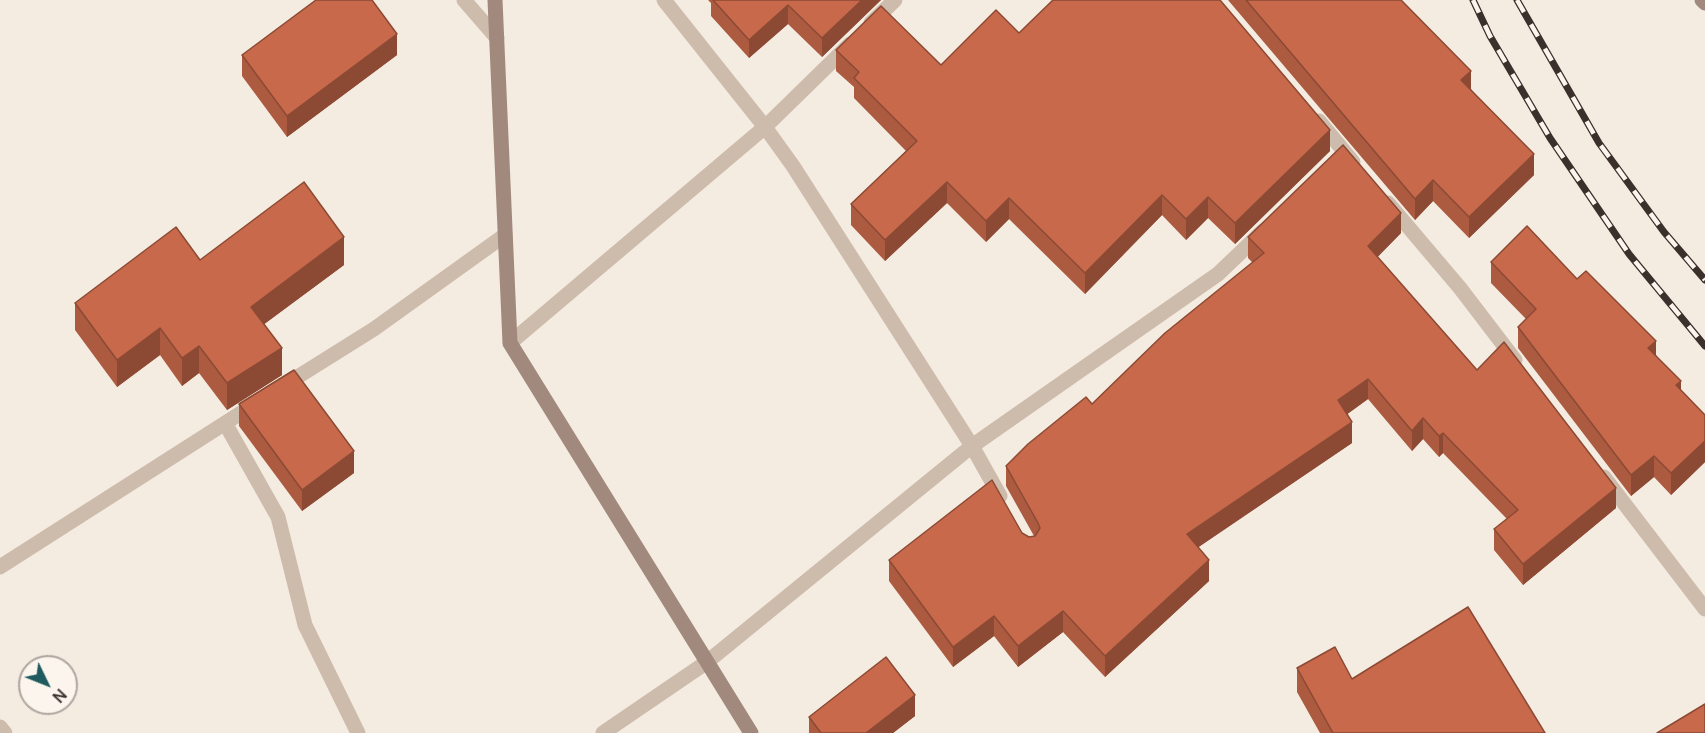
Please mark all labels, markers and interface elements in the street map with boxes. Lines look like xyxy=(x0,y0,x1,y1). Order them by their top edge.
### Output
north arrow xyxy=(18,655,78,715)
text: N xyxy=(48,684,72,708)

